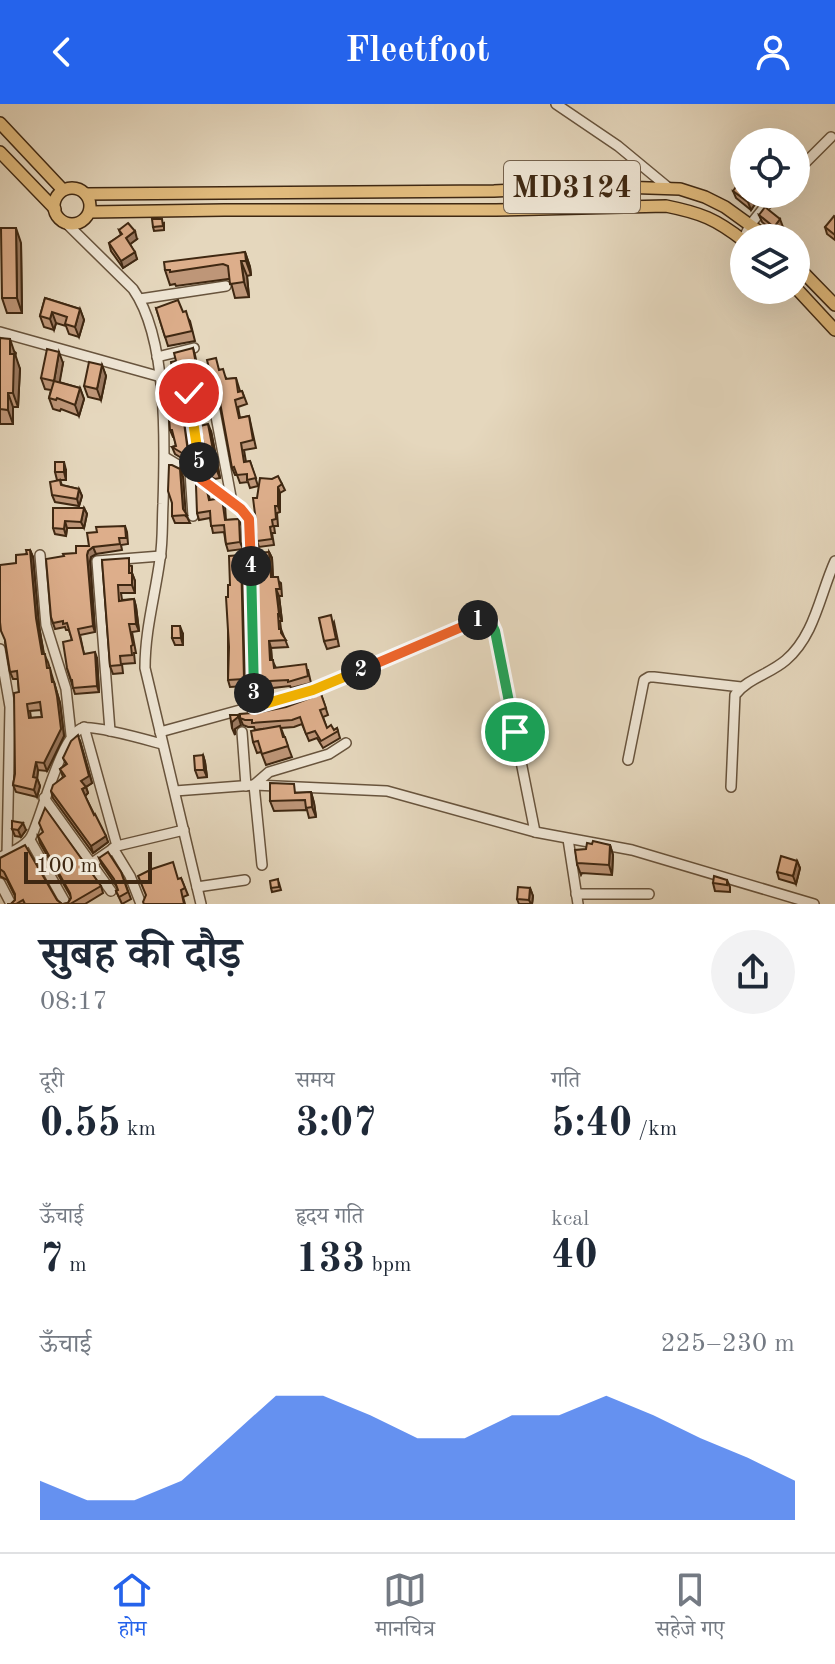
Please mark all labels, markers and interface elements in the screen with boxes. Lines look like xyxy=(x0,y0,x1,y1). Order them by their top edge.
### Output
icon: back xyxy=(40,30,84,74)
icon: person xyxy=(751,30,795,74)
text: Fleetfoot xyxy=(345,34,490,70)
map controls xyxy=(730,128,810,304)
button: locate xyxy=(730,128,810,208)
road number: MD3124 xyxy=(504,161,640,213)
button: layers xyxy=(730,224,810,304)
pin xyxy=(155,359,223,427)
icon: check xyxy=(167,371,211,415)
pin: 5 xyxy=(179,442,219,482)
text: 5 xyxy=(193,451,205,473)
pin: 4 xyxy=(231,546,271,586)
text: 4 xyxy=(245,555,257,577)
pin: 1 xyxy=(458,600,498,640)
text: 1 xyxy=(472,609,484,631)
pin: 2 xyxy=(341,650,381,690)
text: 2 xyxy=(355,659,367,681)
pin: 3 xyxy=(234,673,274,713)
text: 3 xyxy=(248,682,260,704)
pin xyxy=(481,698,549,766)
icon: arrive xyxy=(493,710,537,754)
scale bar xyxy=(24,848,152,884)
text: 100 m xyxy=(36,855,98,877)
button: share xyxy=(711,930,795,1014)
text: सुबह की दौड़ xyxy=(40,934,241,978)
text: 08:17 xyxy=(40,989,108,1015)
text: दूरी xyxy=(40,1070,64,1092)
text: समय xyxy=(296,1070,334,1092)
text: गति xyxy=(551,1070,580,1092)
text: 0.55 xyxy=(40,1105,121,1145)
text: 3:07 xyxy=(296,1105,376,1145)
text: 5:40 xyxy=(551,1105,632,1145)
text: km xyxy=(121,1118,156,1140)
text: /km xyxy=(632,1118,677,1140)
text: ऊँचाई xyxy=(40,1206,83,1228)
text: हृदय गति xyxy=(296,1206,363,1228)
text: kcal xyxy=(551,1208,589,1230)
text: 40 xyxy=(551,1237,598,1277)
text: 7 xyxy=(40,1241,63,1281)
text: 133 xyxy=(296,1241,365,1281)
text: m xyxy=(63,1254,87,1276)
text: bpm xyxy=(365,1254,412,1276)
text: 225–230 m xyxy=(660,1331,795,1357)
text: ऊँचाई xyxy=(40,1332,91,1358)
tab: होम xyxy=(110,1568,154,1650)
tab: मानचित्र xyxy=(375,1568,435,1650)
tab: सहेजे गए xyxy=(656,1568,725,1650)

